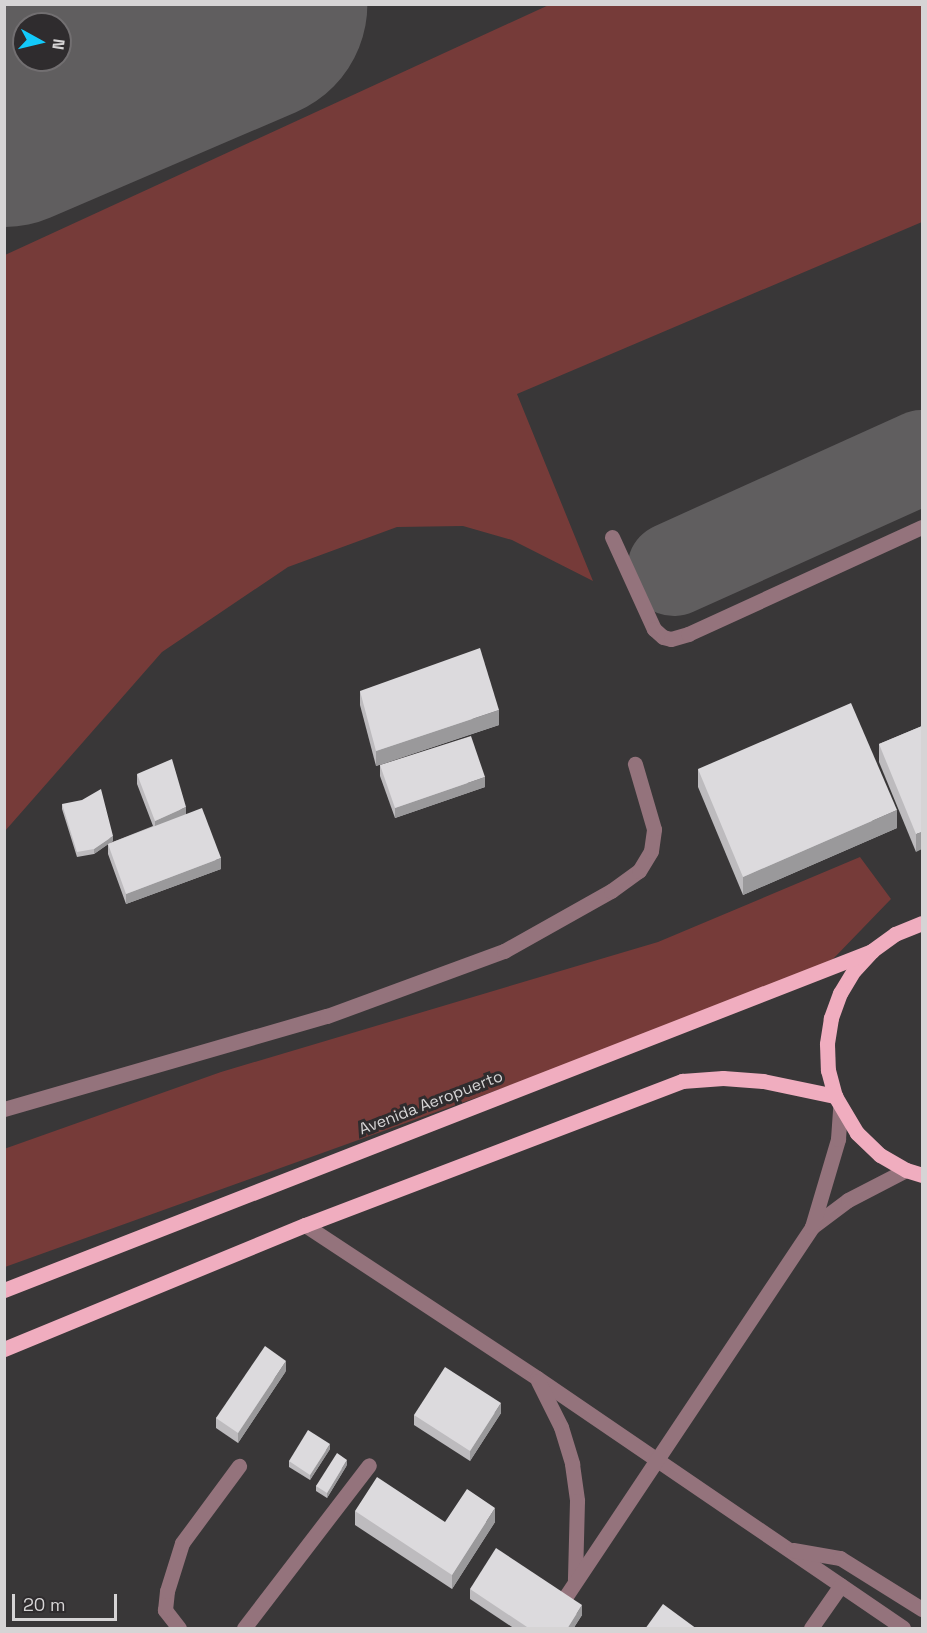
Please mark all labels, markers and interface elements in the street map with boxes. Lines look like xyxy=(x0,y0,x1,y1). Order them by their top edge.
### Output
north arrow xyxy=(12,12,72,72)
text: N xyxy=(47,38,69,51)
street label: Avenida Aeropuerto xyxy=(356,1067,506,1139)
scale bar xyxy=(15,1582,120,1620)
text: 20 m xyxy=(23,1593,66,1616)

